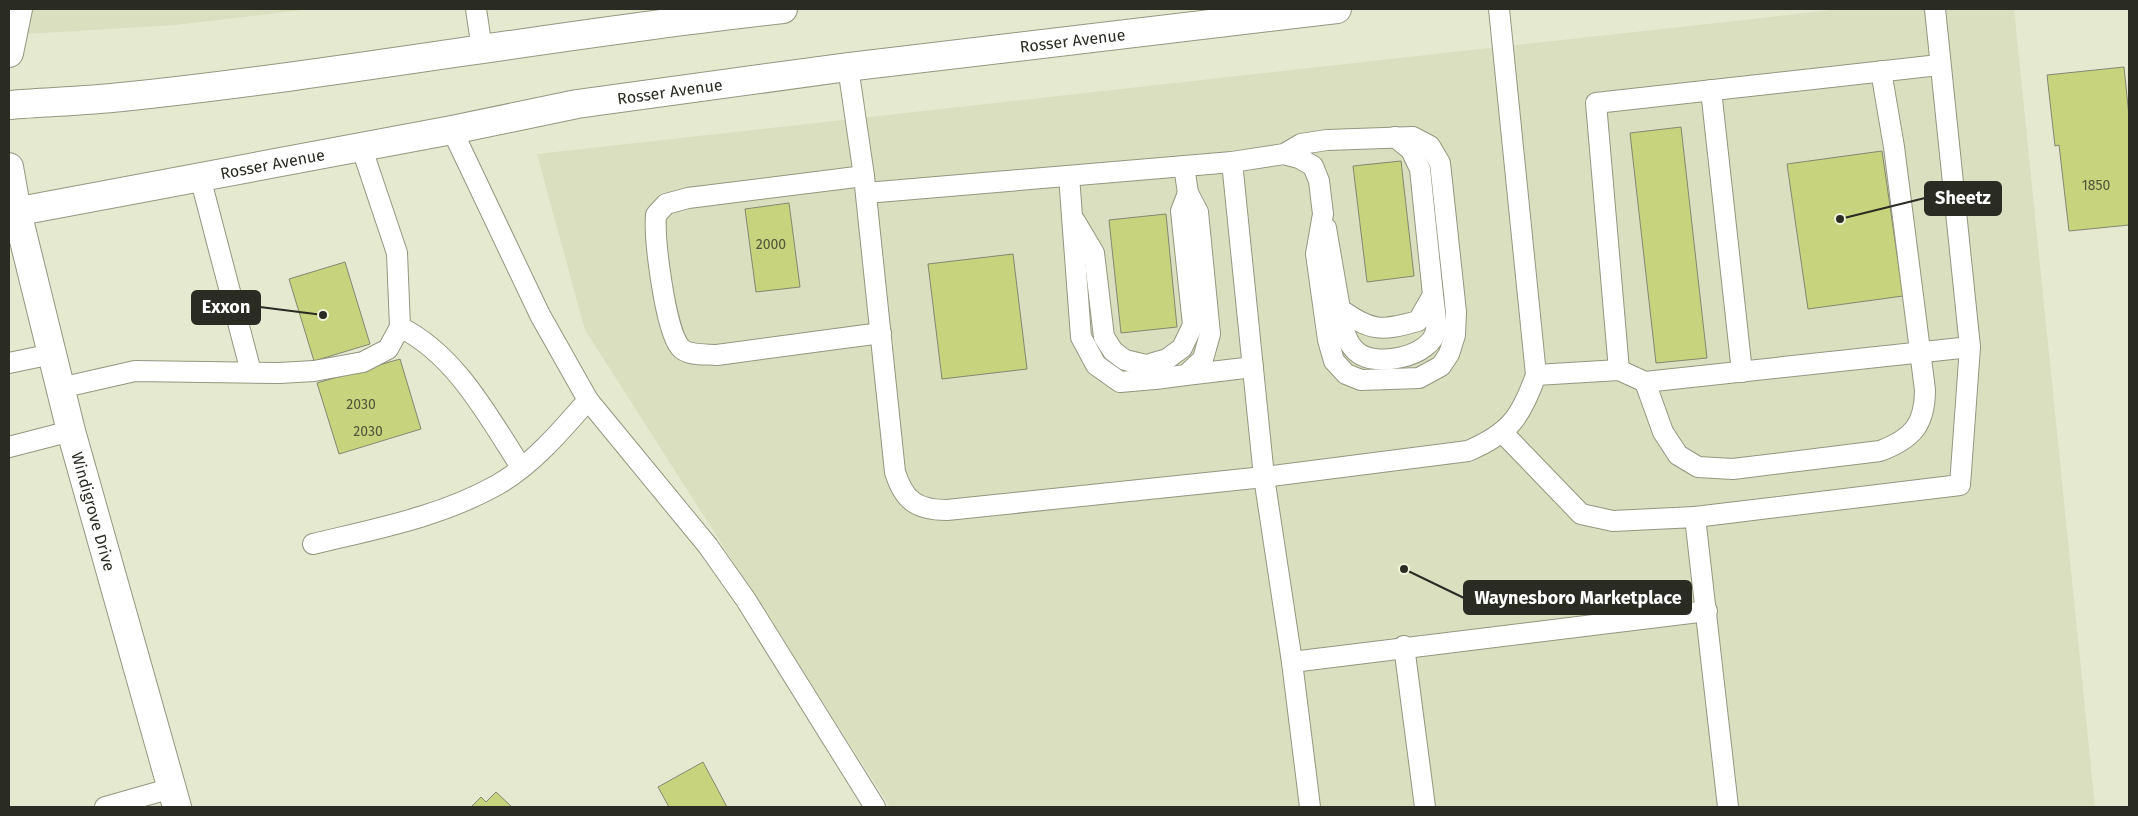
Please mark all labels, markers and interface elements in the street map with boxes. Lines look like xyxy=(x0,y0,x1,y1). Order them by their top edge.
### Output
street label: Rosser Avenue xyxy=(1019,25,1126,56)
street label: Rosser Avenue xyxy=(616,75,724,108)
street label: Rosser Avenue xyxy=(219,145,326,183)
house number: 1850 xyxy=(2082,177,2110,194)
callout: Sheetz xyxy=(1925,182,2001,215)
text: Sheetz xyxy=(1935,187,1991,209)
house number: 2000 xyxy=(756,236,786,253)
callout: Exxon xyxy=(192,291,260,324)
text: Exxon xyxy=(202,296,250,318)
house number: 2030 xyxy=(346,396,376,413)
house number: 2030 xyxy=(353,423,383,440)
street label: Windigrove Drive xyxy=(68,450,119,573)
callout: Waynesboro Marketplace xyxy=(1464,581,1691,614)
text: Waynesboro Marketplace xyxy=(1474,587,1682,609)

